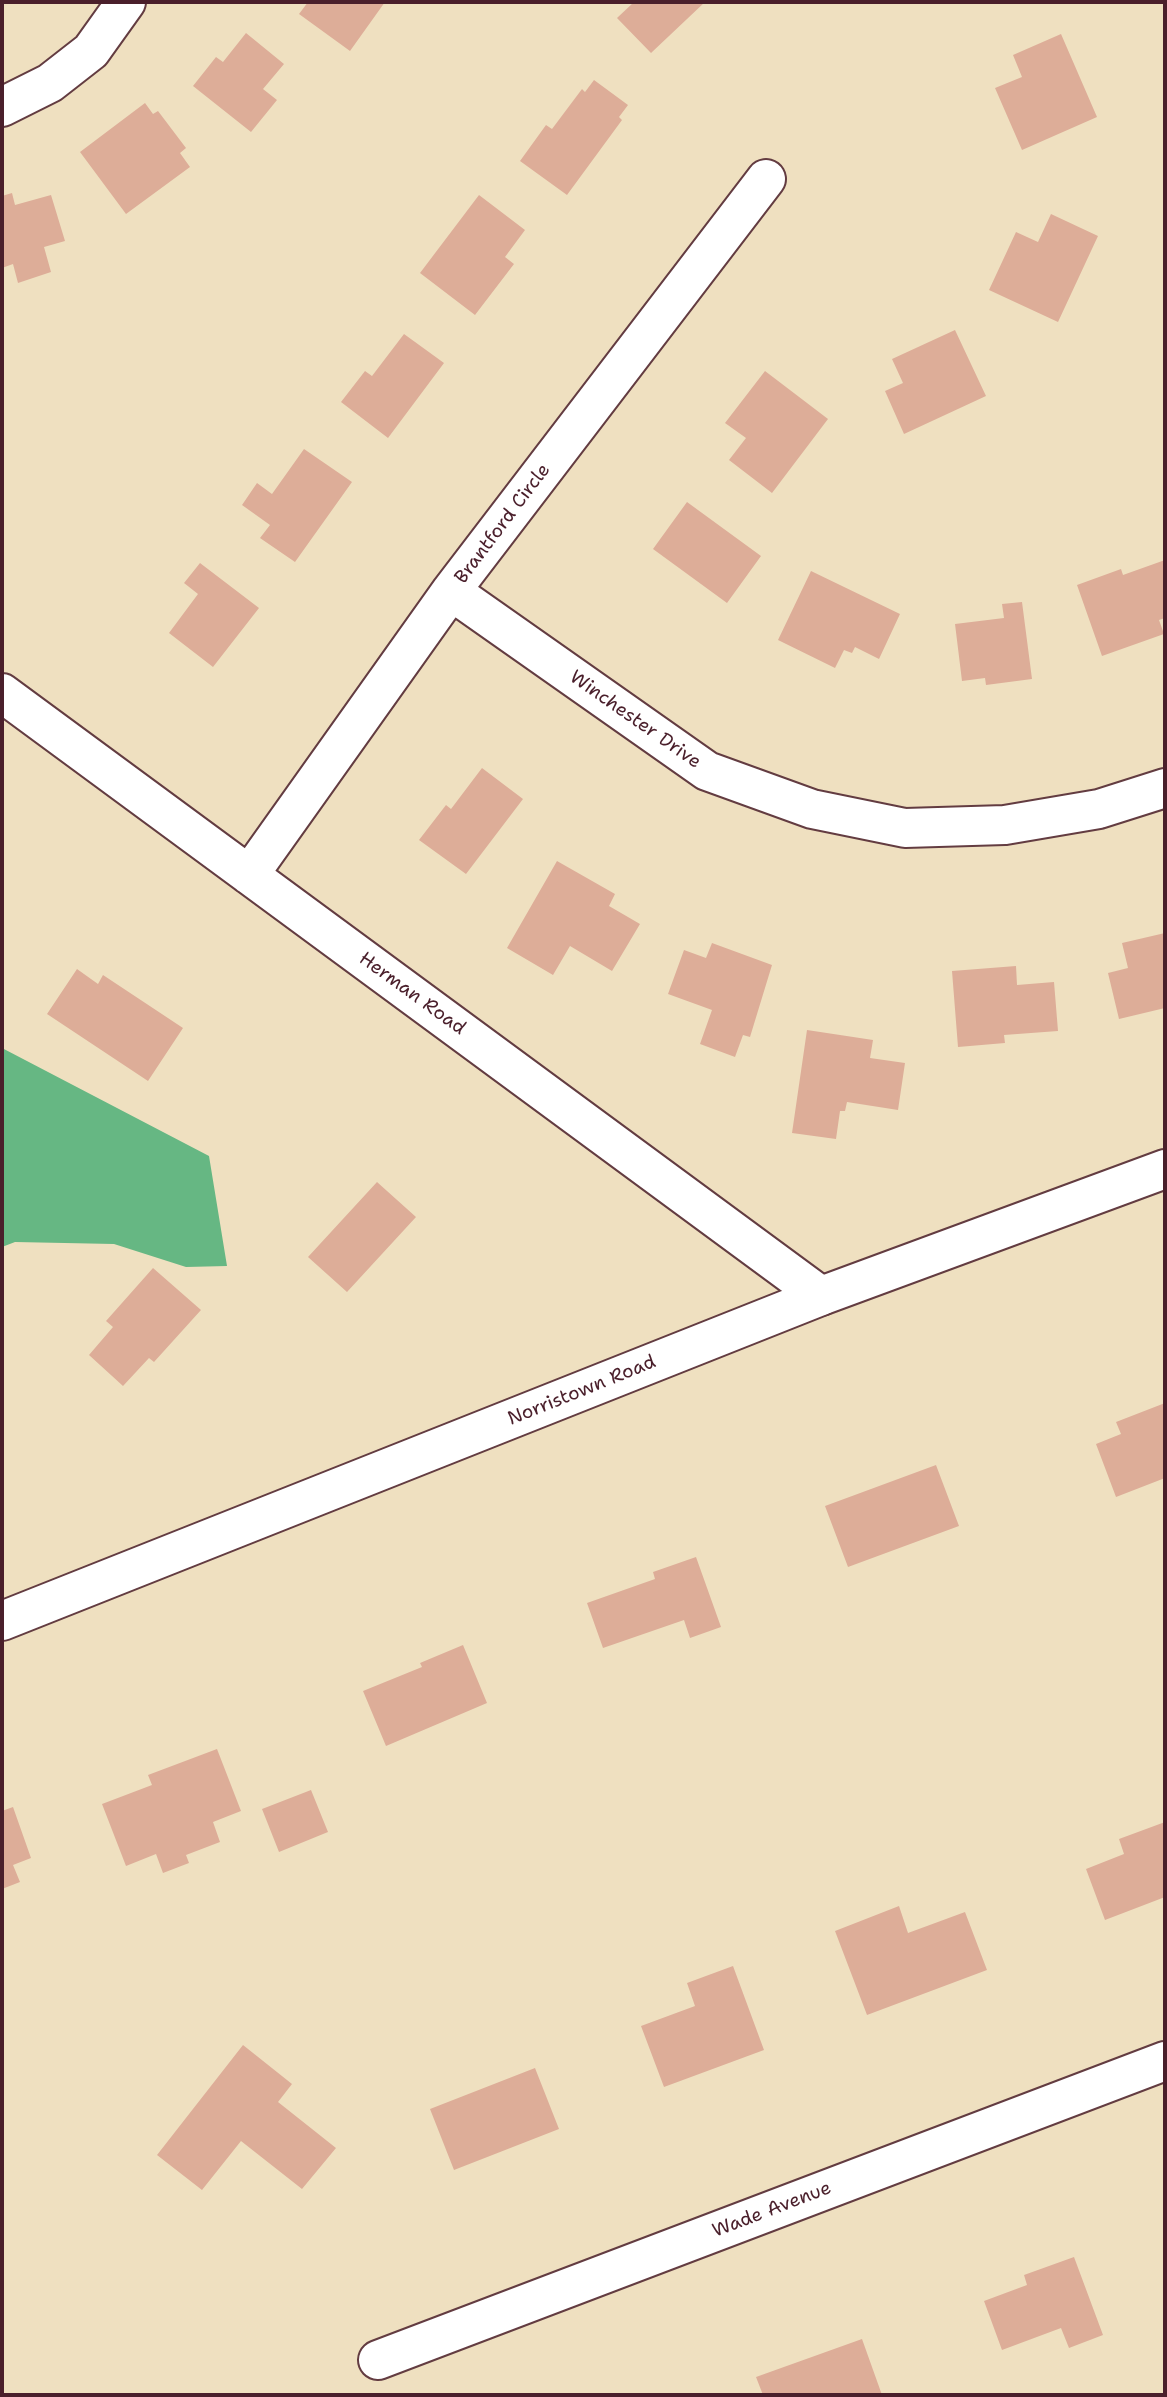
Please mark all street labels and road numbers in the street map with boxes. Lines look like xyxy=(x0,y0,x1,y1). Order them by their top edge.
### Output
street label: Brantford Circle xyxy=(450,459,556,589)
street label: Winchester Drive xyxy=(565,666,705,774)
street label: Herman Road xyxy=(354,948,470,1040)
street label: Norristown Road xyxy=(505,1351,659,1431)
street label: Wade Avenue xyxy=(709,2177,835,2243)

